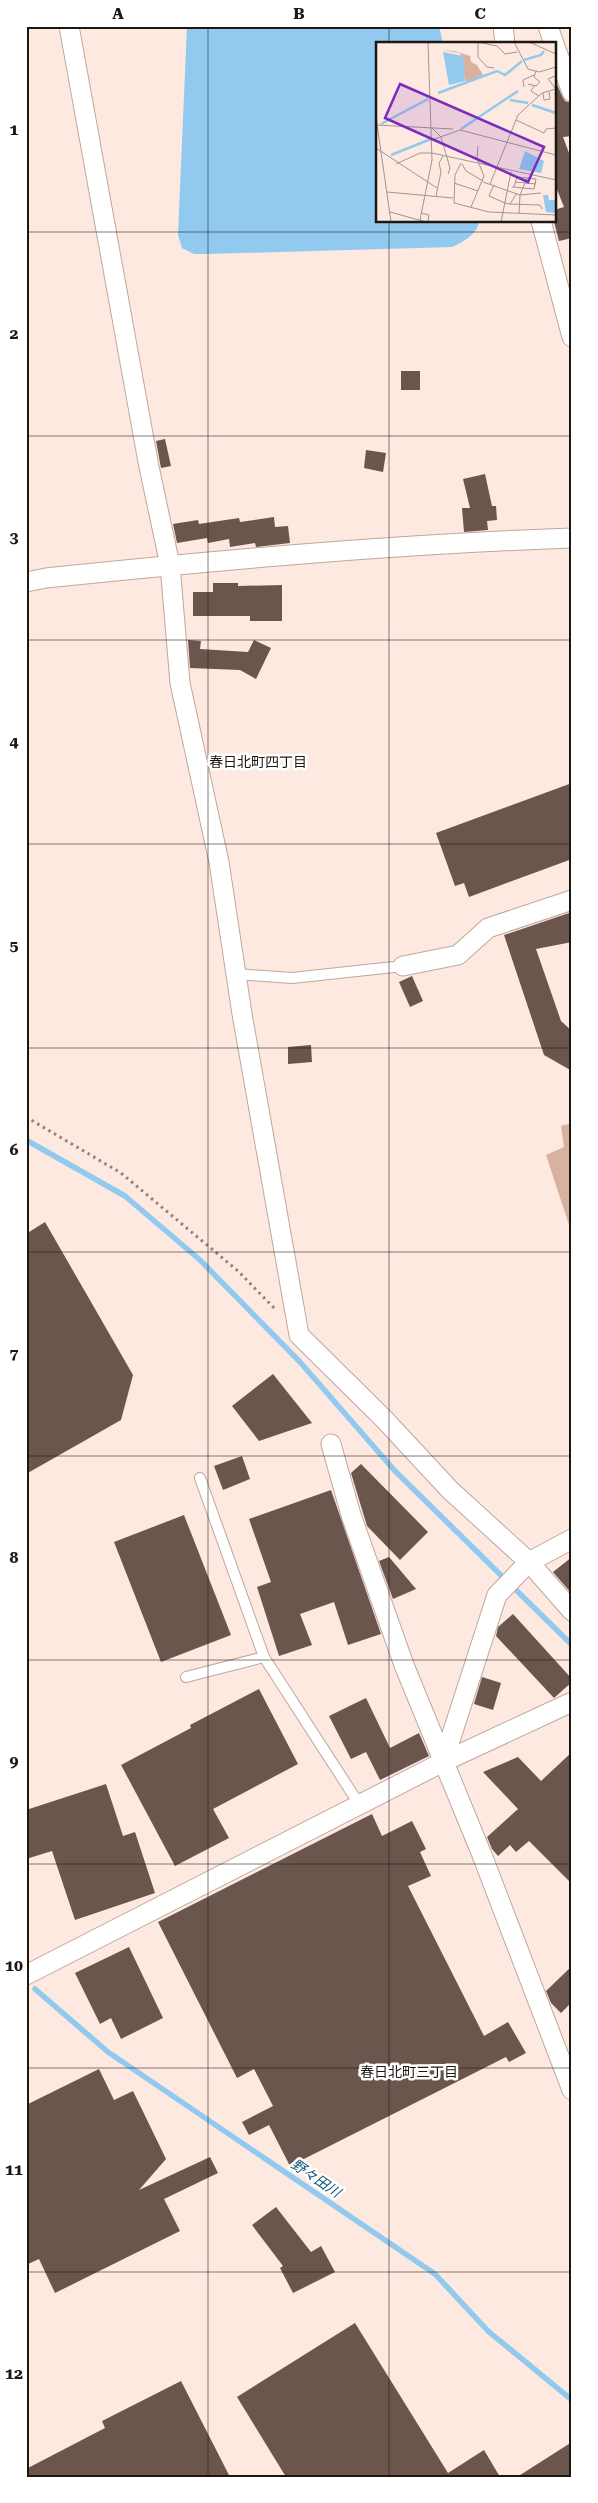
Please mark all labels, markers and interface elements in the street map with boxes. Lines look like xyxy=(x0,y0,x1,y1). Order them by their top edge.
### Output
text: A xyxy=(112,4,124,23)
text: B xyxy=(293,4,305,23)
text: C xyxy=(474,4,486,23)
inset map xyxy=(376,42,556,222)
text: 1 xyxy=(10,120,19,139)
text: 2 xyxy=(10,324,19,343)
text: 3 xyxy=(10,528,19,547)
text: 4 xyxy=(10,732,19,751)
district label: 春日北町四丁目 xyxy=(209,754,307,770)
text: 5 xyxy=(10,936,19,955)
text: 6 xyxy=(10,1140,19,1159)
text: 7 xyxy=(10,1344,19,1363)
text: 8 xyxy=(10,1548,19,1567)
text: 9 xyxy=(10,1752,19,1771)
text: 10 xyxy=(5,1956,23,1975)
district label: 春日北町三丁目 xyxy=(360,2064,458,2080)
water label: 野々田川 xyxy=(288,2156,345,2201)
text: 11 xyxy=(5,2160,23,2179)
text: 12 xyxy=(5,2364,23,2383)

